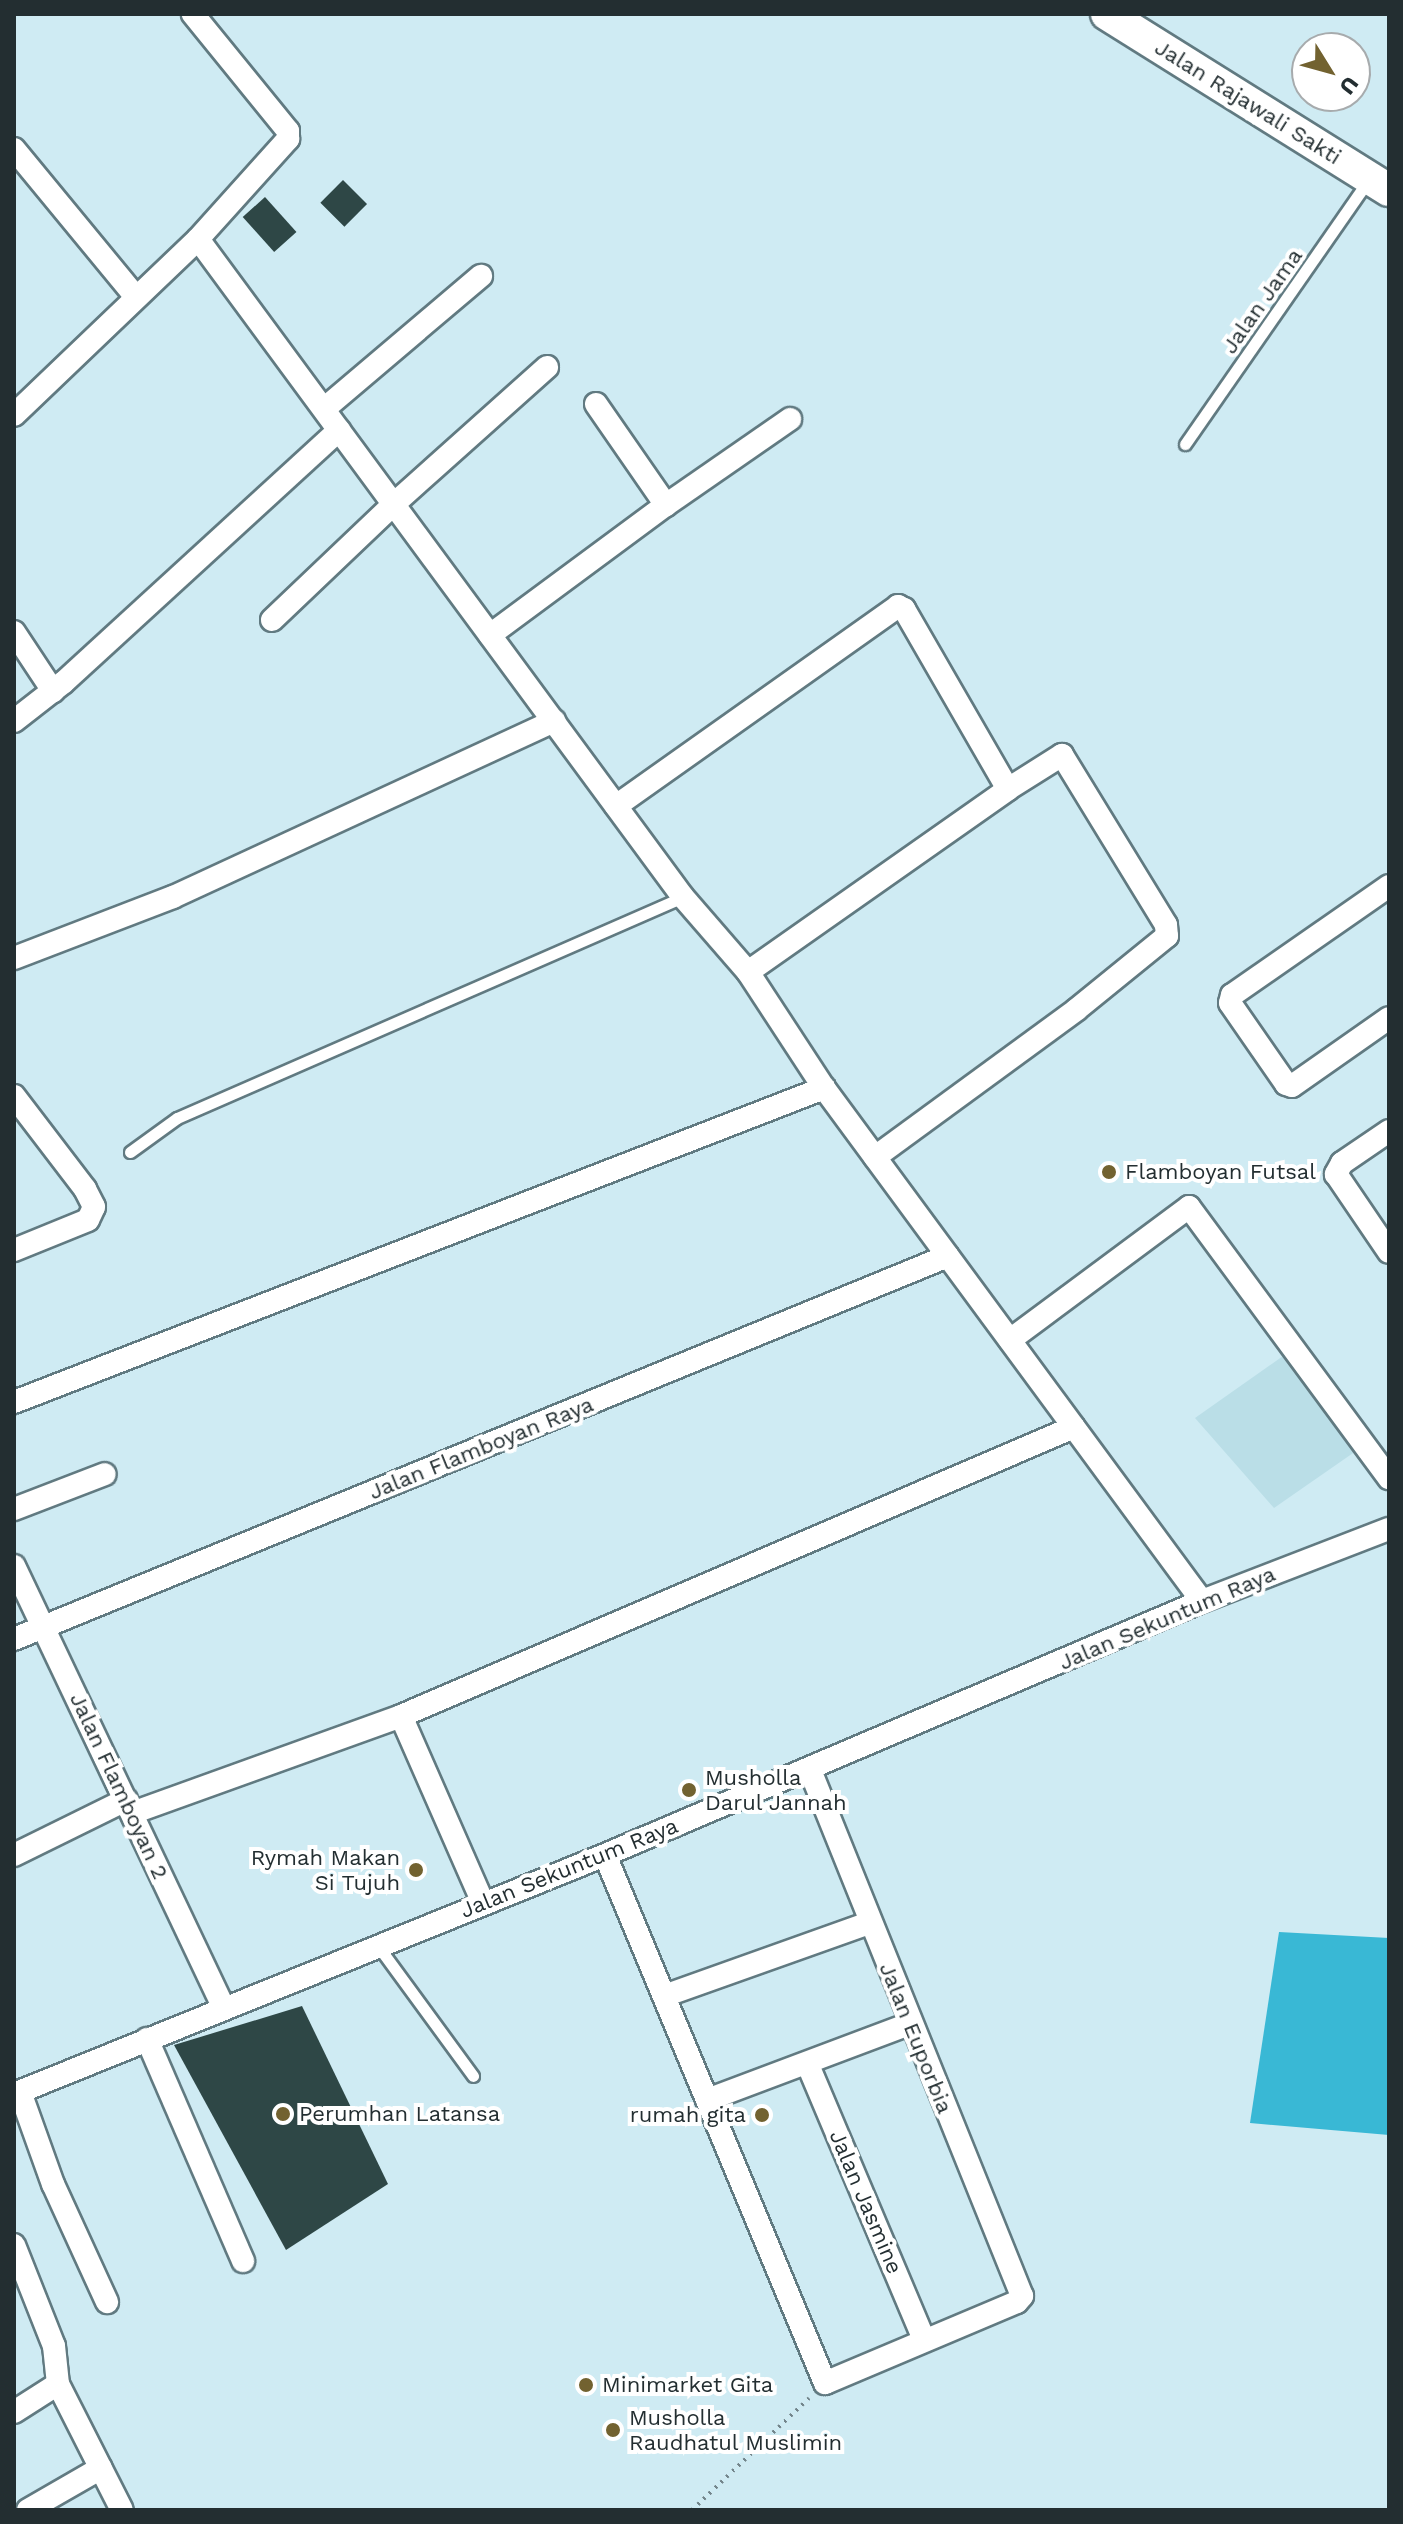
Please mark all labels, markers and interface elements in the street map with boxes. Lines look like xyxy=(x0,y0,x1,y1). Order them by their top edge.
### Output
north arrow xyxy=(1291,32,1371,112)
street label: Jalan Rajawali Sakti xyxy=(1150,34,1346,170)
text: U xyxy=(1334,72,1364,99)
street label: Jalan Jama xyxy=(1216,243,1308,359)
place label: Flamboyan Futsal xyxy=(1125,1159,1316,1185)
marker: Flamboyan Futsal xyxy=(1100,1163,1118,1181)
street label: Jalan Flamboyan Raya xyxy=(365,1391,597,1505)
street label: Jalan Sekuntum Raya xyxy=(1055,1560,1279,1676)
street label: Jalan Flamboyan 2 xyxy=(64,1689,174,1883)
place label: Musholla Darul Jannah xyxy=(705,1764,848,1816)
marker: Musholla Darul Jannah xyxy=(680,1781,698,1799)
street label: Jalan Sekuntum Raya xyxy=(456,1812,682,1924)
place label: Rymah Makan Si Tujuh xyxy=(251,1844,400,1896)
marker: Rymah Makan Si Tujuh xyxy=(407,1861,425,1879)
street label: Jalan Euporbia xyxy=(874,1959,958,2117)
place label: Perumhan Latansa xyxy=(299,2101,500,2127)
place label: rumah gita xyxy=(630,2102,746,2128)
marker: Perumhan Latansa xyxy=(274,2105,292,2123)
marker: rumah gita xyxy=(753,2106,771,2124)
street label: Jalan Jasmine xyxy=(824,2126,908,2278)
place label: Minimarket Gita xyxy=(602,2372,773,2398)
marker: Minimarket Gita xyxy=(577,2376,595,2394)
place label: Musholla Raudhatul Muslimin xyxy=(629,2404,843,2456)
marker: Musholla Raudhatul Muslimin xyxy=(604,2421,622,2439)

